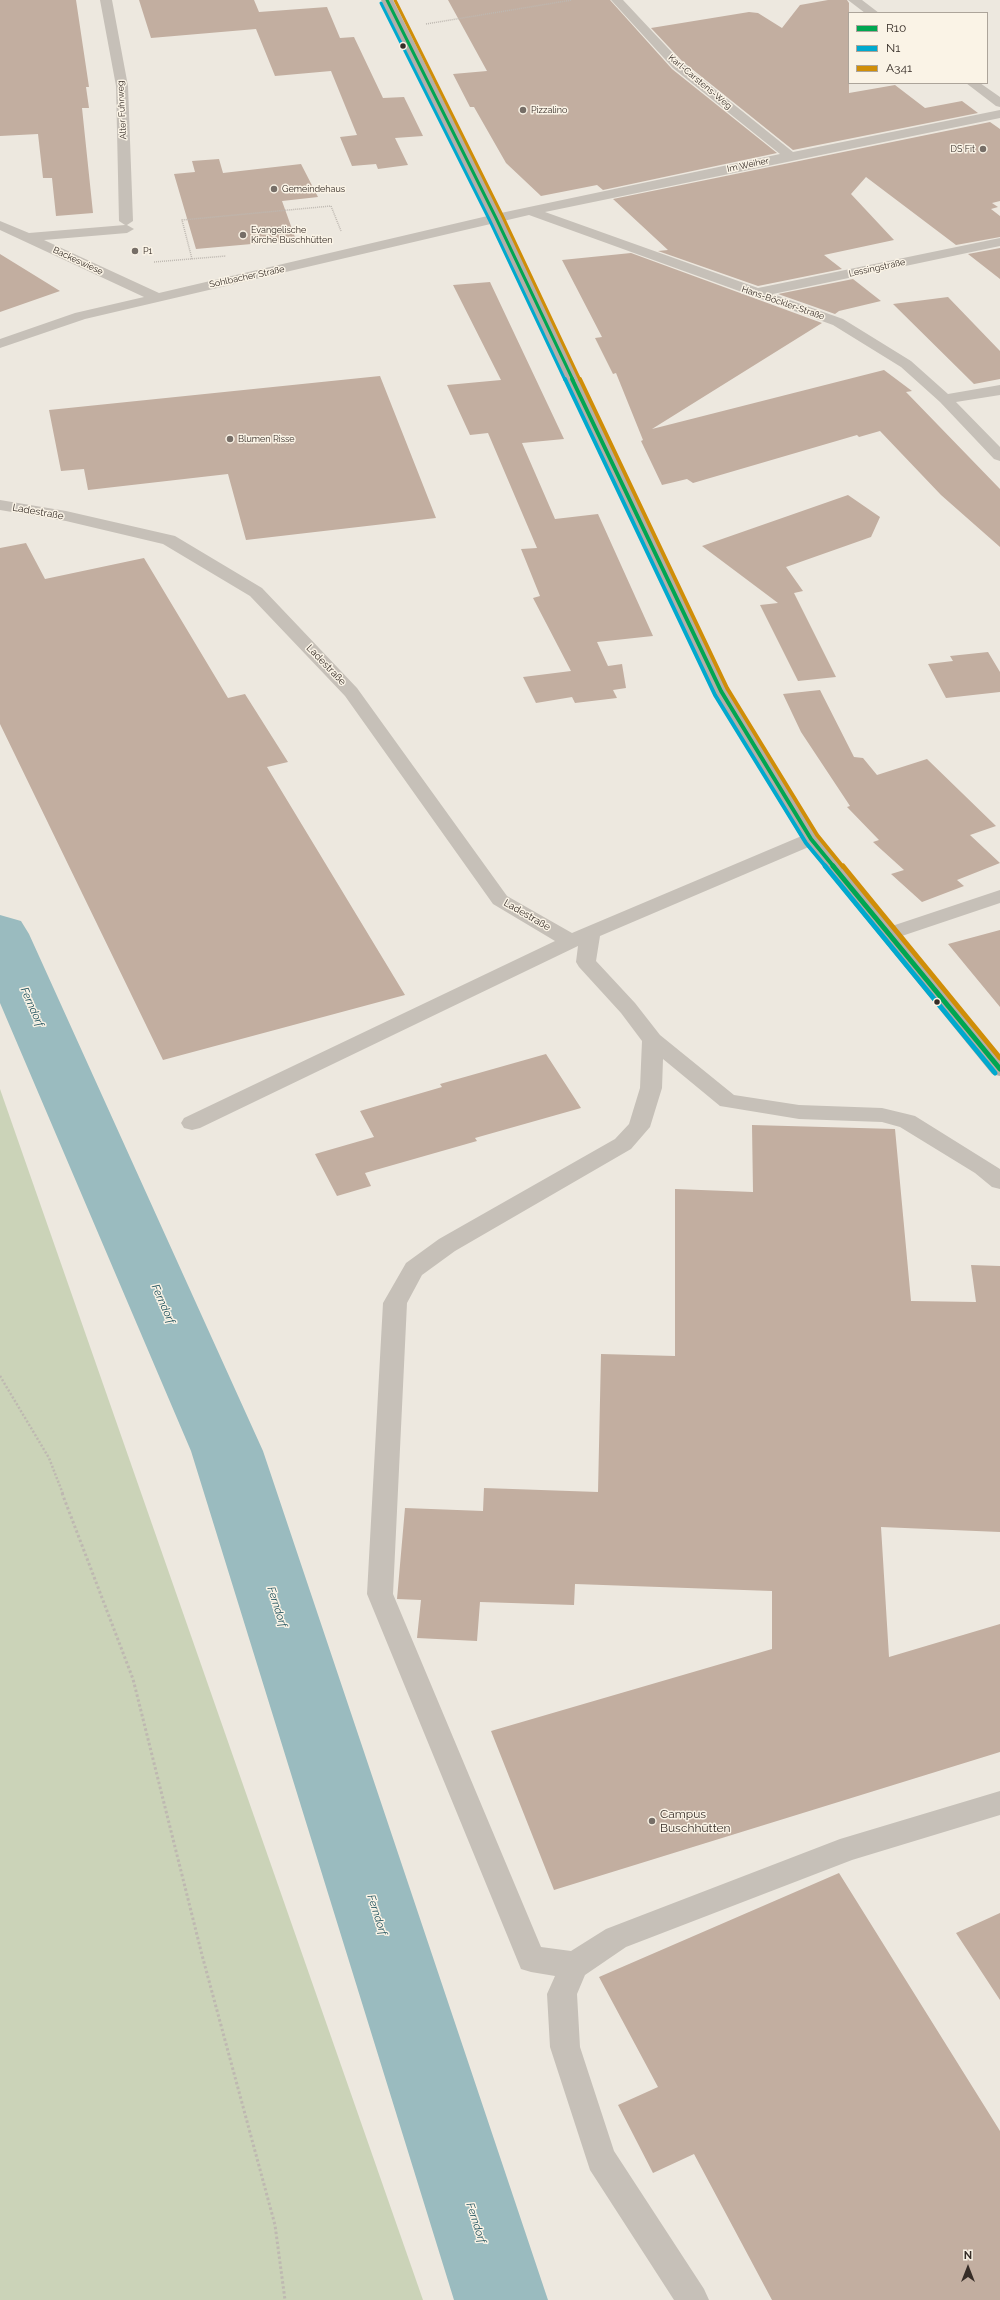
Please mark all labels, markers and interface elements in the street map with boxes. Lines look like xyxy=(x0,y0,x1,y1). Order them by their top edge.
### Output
legend xyxy=(848,12,988,84)
text: R10 xyxy=(886,21,906,35)
unlabelled marker xyxy=(398,41,408,51)
text: N1 xyxy=(886,41,900,55)
street label: Karl-Carstens-Weg xyxy=(666,52,734,112)
text: A341 xyxy=(886,61,912,75)
street label: Alter Fuhrweg xyxy=(115,80,129,140)
marker: Pizzalino xyxy=(518,105,528,115)
place label: Pizzalino xyxy=(531,105,567,115)
place label: DS Fit xyxy=(951,144,975,154)
marker: DS Fit xyxy=(978,144,988,154)
street label: Im Weiher xyxy=(726,155,770,175)
marker: Gemeindehaus xyxy=(269,184,279,194)
place label: Gemeindehaus xyxy=(282,184,345,194)
place label: Evangelische Kirche Buschhütten xyxy=(251,225,332,246)
marker: Evangelische Kirche Buschhütten xyxy=(238,230,248,240)
street label: Backeswiese xyxy=(51,245,105,277)
marker: P1 xyxy=(130,246,140,256)
place label: P1 xyxy=(143,246,152,256)
street label: Lessingstraße xyxy=(848,257,906,279)
street label: Sohlbacher Straße xyxy=(208,264,286,290)
street label: Hans-Böckler-Straße xyxy=(740,284,826,322)
marker: Blumen Risse xyxy=(225,434,235,444)
place label: Blumen Risse xyxy=(238,434,295,444)
street label: Ladestraße xyxy=(11,502,65,522)
street label: Ladestraße xyxy=(304,642,348,688)
street label: Ladestraße xyxy=(502,897,552,933)
water label: Ferndorf xyxy=(17,985,47,1029)
unlabelled marker xyxy=(932,997,942,1007)
water label: Ferndorf xyxy=(148,1282,178,1326)
water label: Ferndorf xyxy=(264,1585,290,1629)
place label: Campus Buschhütten xyxy=(660,1807,731,1835)
marker: Campus Buschhütten xyxy=(647,1816,657,1826)
water label: Ferndorf xyxy=(364,1893,390,1937)
water label: Ferndorf xyxy=(463,2201,489,2245)
north arrow xyxy=(948,2248,988,2288)
text: N xyxy=(964,2249,972,2262)

